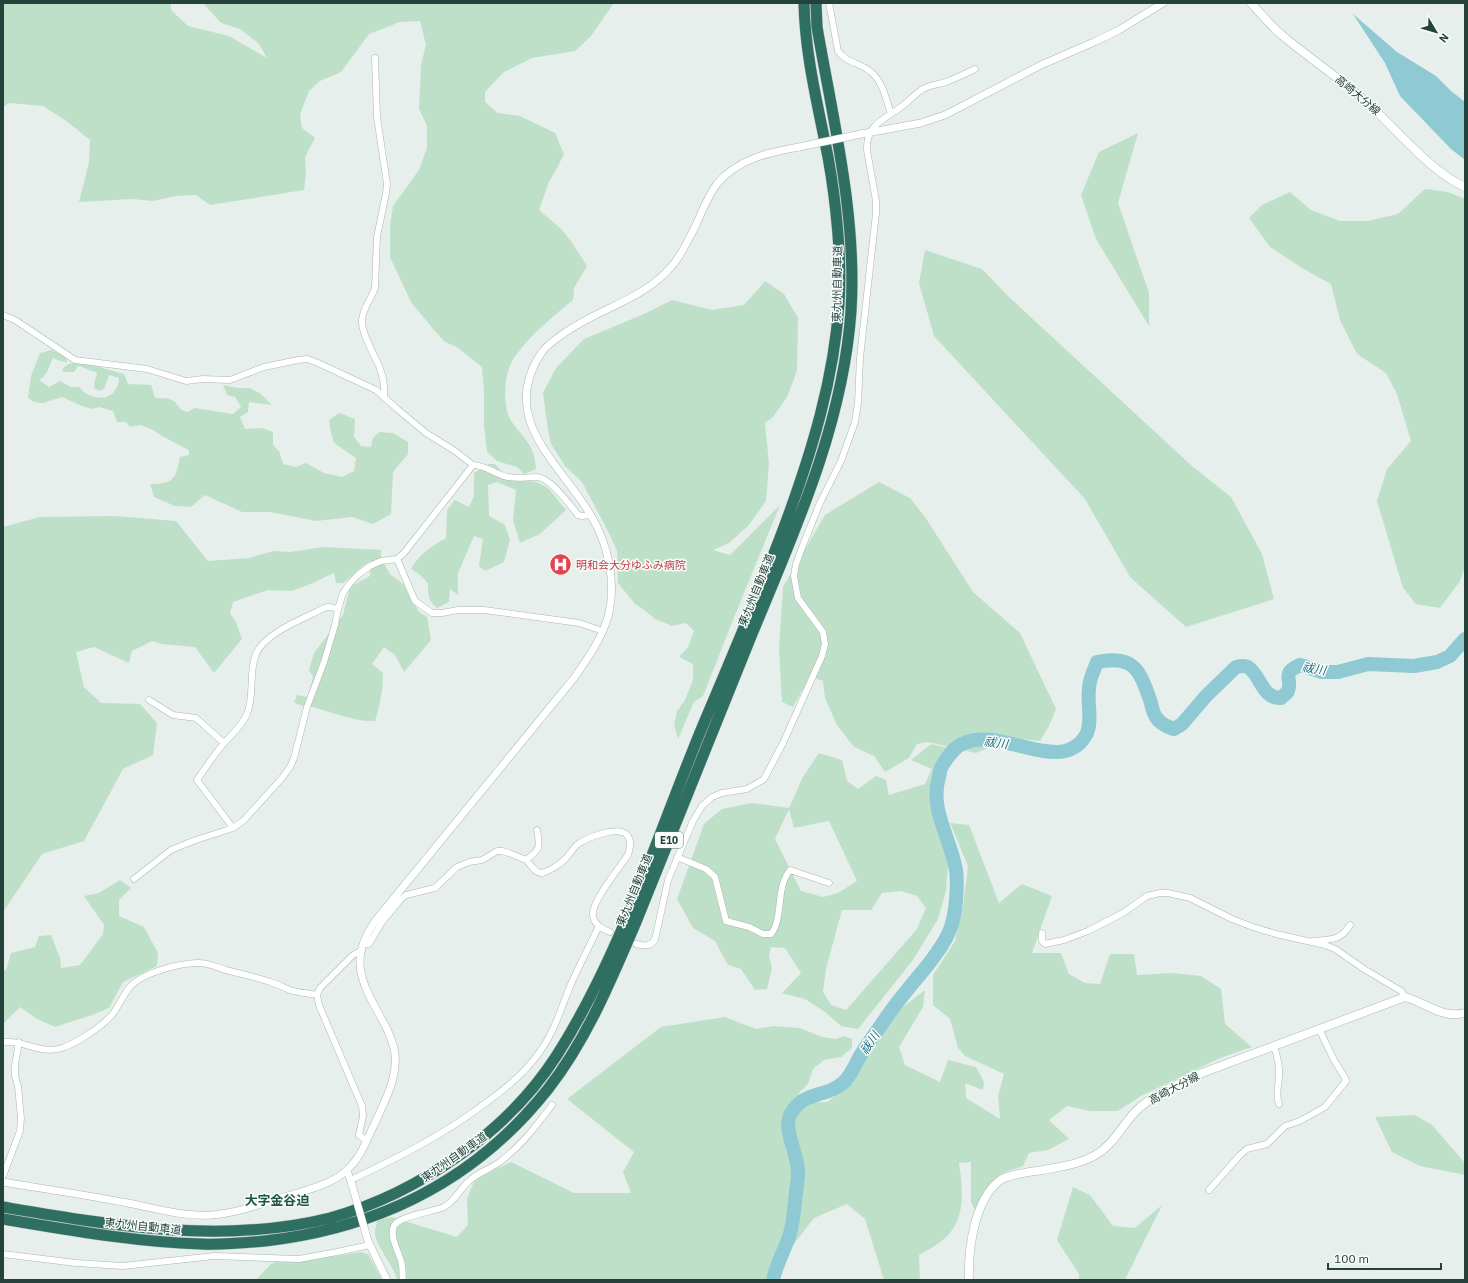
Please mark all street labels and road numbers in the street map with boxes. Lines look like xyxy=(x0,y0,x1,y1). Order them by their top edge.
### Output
street label: 高崎大分線 xyxy=(1332,72,1384,118)
street label: 東九州自動車道 xyxy=(829,245,845,323)
street label: 東九州自動車道 xyxy=(735,552,777,628)
road number: E10 xyxy=(655,832,683,848)
street label: 東九州自動車道 xyxy=(613,852,655,928)
street label: 高崎大分線 xyxy=(1146,1069,1202,1107)
street label: 東九州自動車道 xyxy=(418,1129,490,1185)
street label: 東九州自動車道 xyxy=(104,1215,182,1237)

